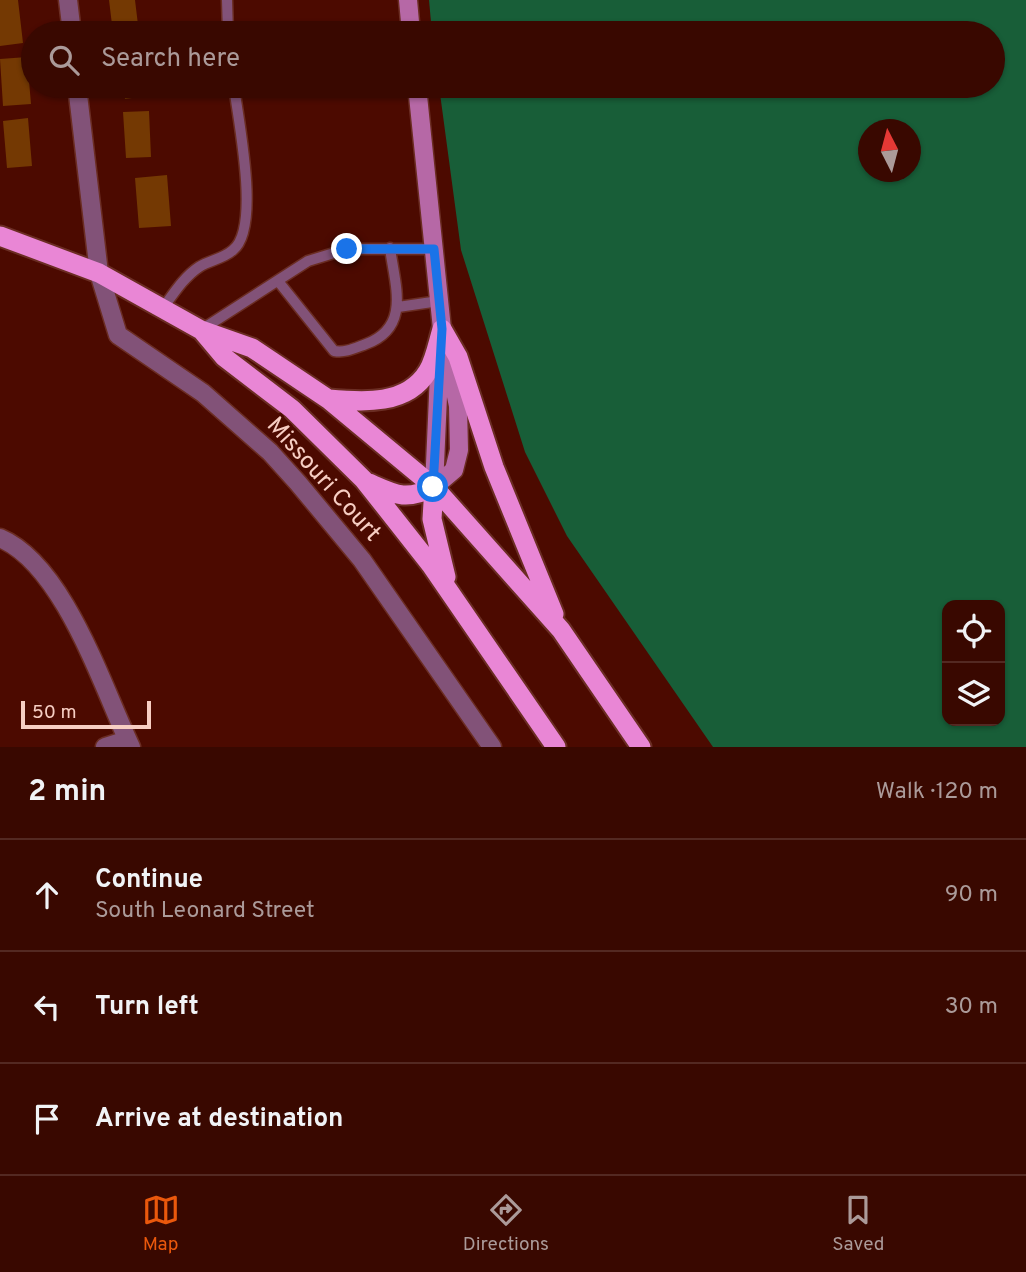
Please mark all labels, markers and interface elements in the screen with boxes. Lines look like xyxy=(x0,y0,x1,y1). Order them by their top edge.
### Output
search box xyxy=(21,21,1005,98)
icon: search xyxy=(45,41,83,79)
text: Search here xyxy=(101,43,240,76)
north arrow xyxy=(858,119,921,182)
route end xyxy=(331,233,362,264)
street label: Missouri Court xyxy=(259,412,387,548)
route start xyxy=(417,471,448,502)
map controls xyxy=(942,600,1005,726)
button: locate xyxy=(942,600,1005,663)
button: layers xyxy=(942,663,1005,726)
scale bar xyxy=(21,698,150,730)
text: 50 m xyxy=(32,701,77,725)
text: 2 min xyxy=(28,774,106,811)
text: Walk · 120 m xyxy=(876,778,998,807)
text: Continue xyxy=(95,864,203,897)
icon: ahead xyxy=(28,876,66,914)
text: 90 m xyxy=(945,881,998,910)
text: South Leonard Street xyxy=(95,897,315,926)
icon: left xyxy=(28,988,66,1026)
text: Turn left xyxy=(95,991,199,1024)
text: 30 m xyxy=(945,993,998,1022)
icon: arrive xyxy=(28,1100,66,1138)
text: Arrive at destination xyxy=(95,1103,343,1136)
tab: Map xyxy=(142,1191,180,1257)
tab: Directions xyxy=(463,1191,549,1257)
tab: Saved xyxy=(832,1191,884,1257)

